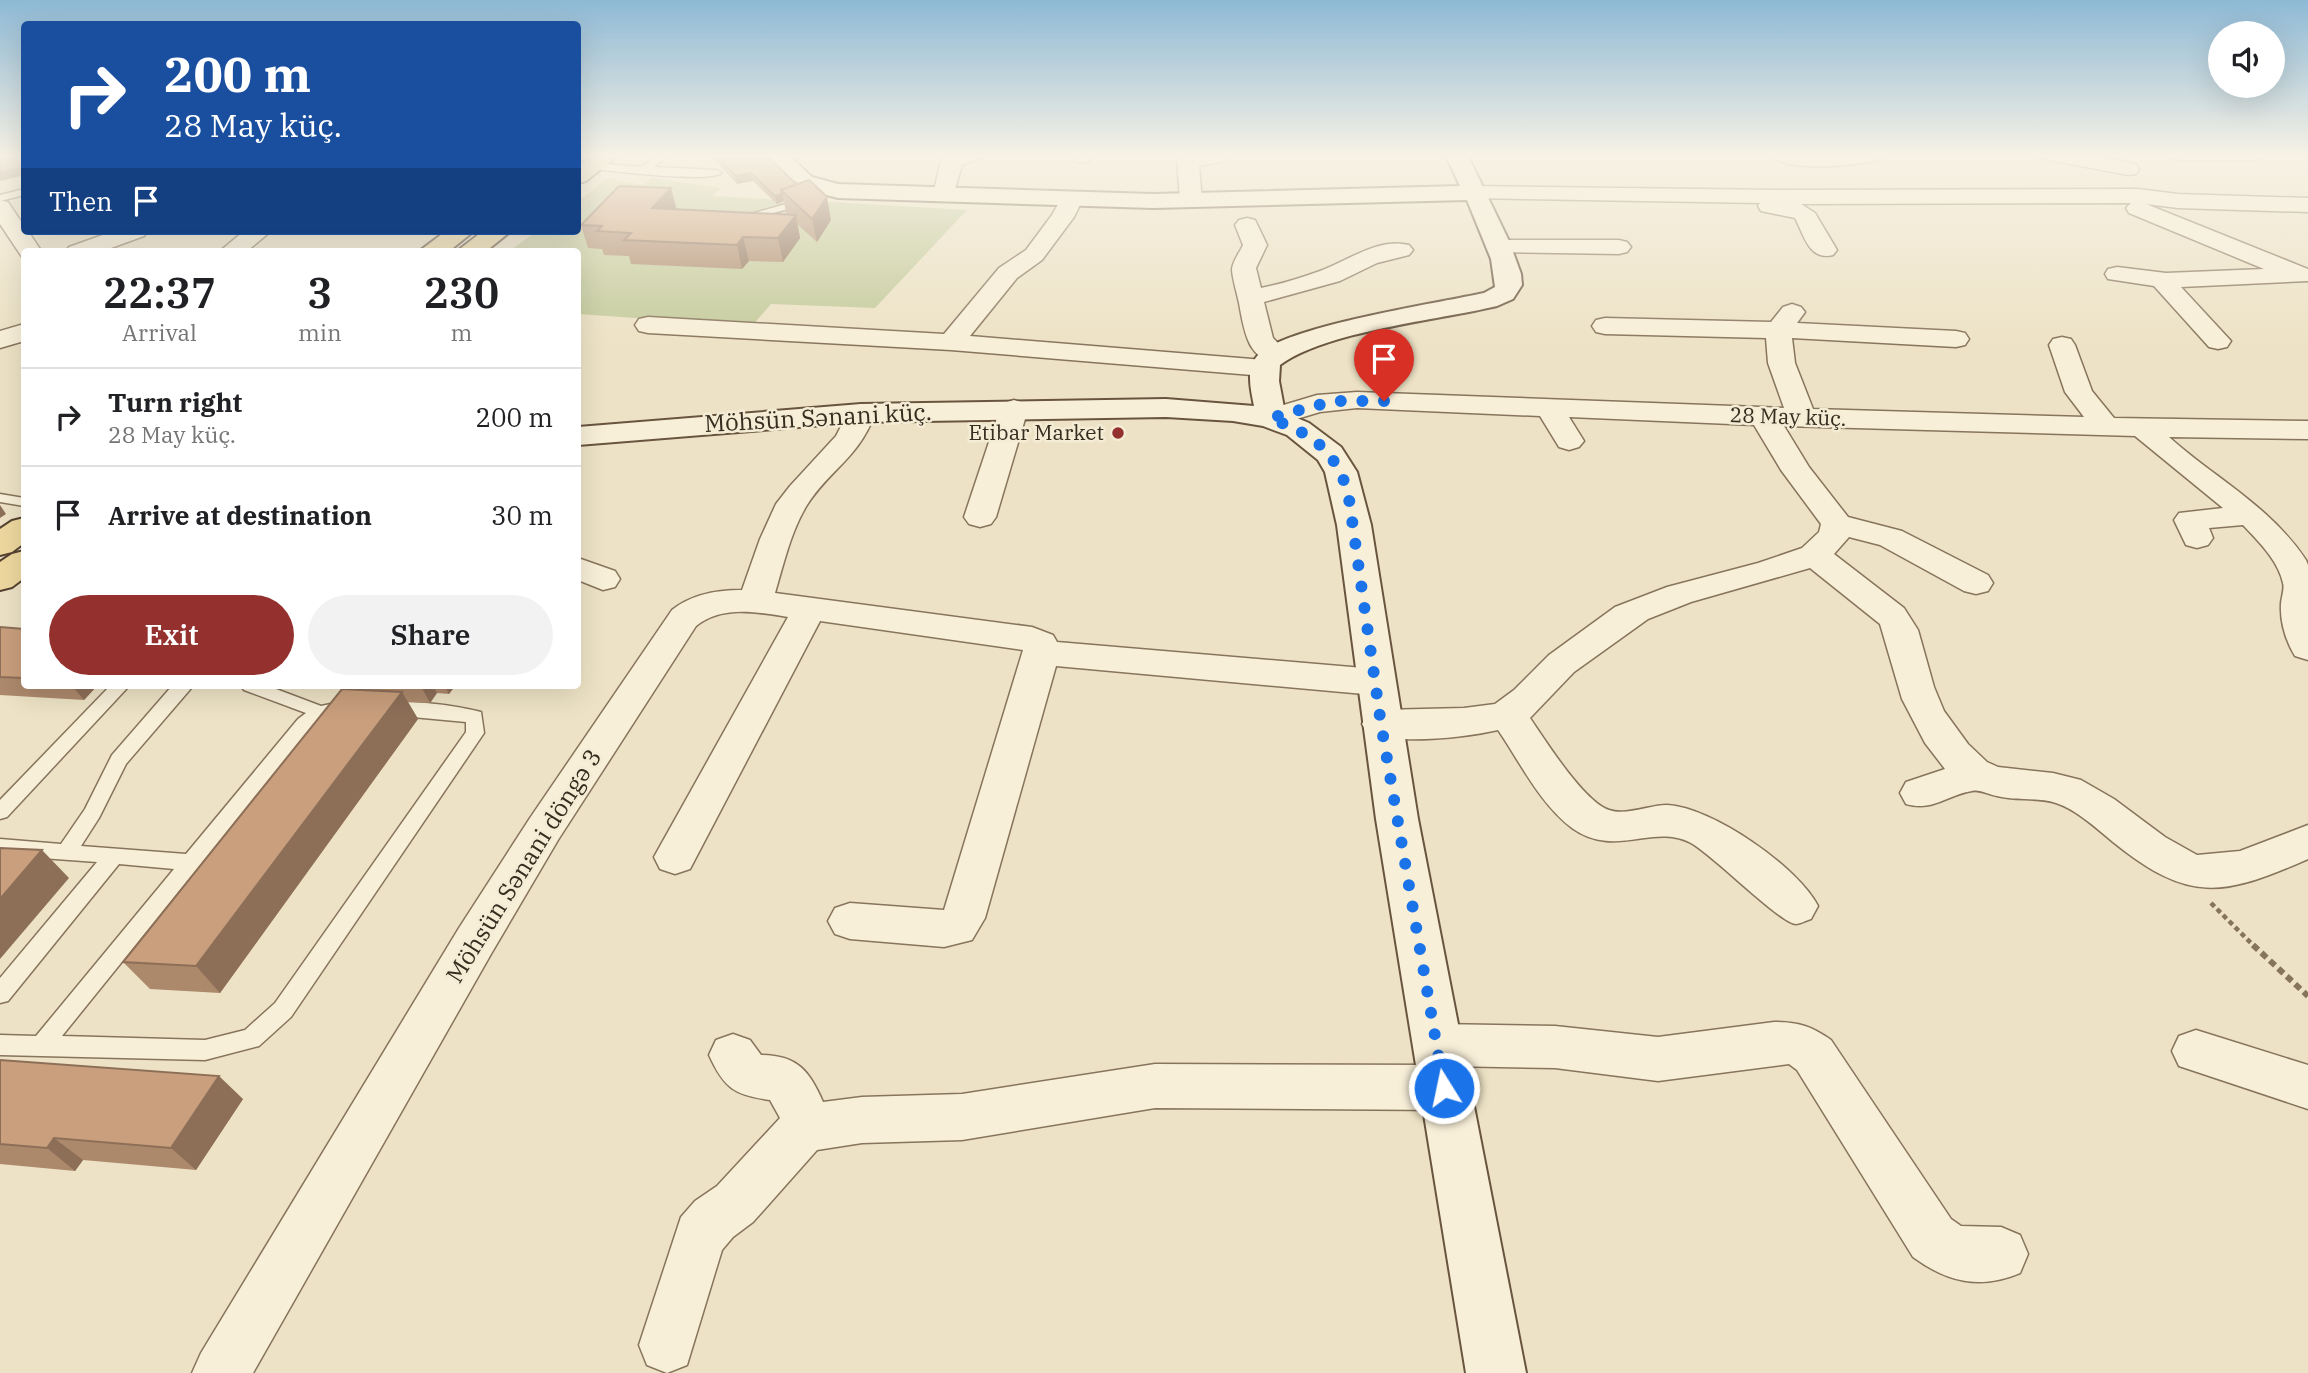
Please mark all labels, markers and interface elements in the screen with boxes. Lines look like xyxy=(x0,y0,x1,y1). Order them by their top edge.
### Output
map controls xyxy=(2208,21,2285,98)
button: sound xyxy=(2208,21,2285,98)
text: 200 m xyxy=(164,42,311,105)
icon: right xyxy=(49,49,140,140)
text: 28 May küç. xyxy=(164,104,342,146)
icon: arrive xyxy=(127,182,165,220)
text: Then xyxy=(49,184,113,218)
text: 22:37 xyxy=(103,265,216,320)
text: 3 xyxy=(307,265,332,320)
text: 230 xyxy=(424,265,499,320)
text: Arrival xyxy=(122,317,197,347)
text: min xyxy=(298,317,342,347)
text: m xyxy=(450,317,472,347)
pin xyxy=(1354,329,1414,401)
icon: arrive xyxy=(1365,340,1403,378)
text: Turn right xyxy=(108,385,242,419)
street label: Möhsün Sənani küç. xyxy=(703,395,933,439)
icon: right xyxy=(49,398,87,436)
text: 200 m xyxy=(475,400,553,434)
street label: 28 May küç. xyxy=(1729,400,1847,432)
place label: Etibar Market xyxy=(968,418,1104,446)
text: 28 May küç. xyxy=(108,419,236,449)
marker: Etibar Market xyxy=(1110,425,1126,441)
icon: arrive xyxy=(49,496,87,534)
text: Arrive at destination xyxy=(108,498,372,532)
text: 30 m xyxy=(491,498,553,532)
button: Exit xyxy=(49,595,294,675)
button: Share xyxy=(308,595,553,675)
street label: Möhsün Sənani döngə 3 xyxy=(438,743,608,988)
position arrow xyxy=(1407,1051,1481,1125)

